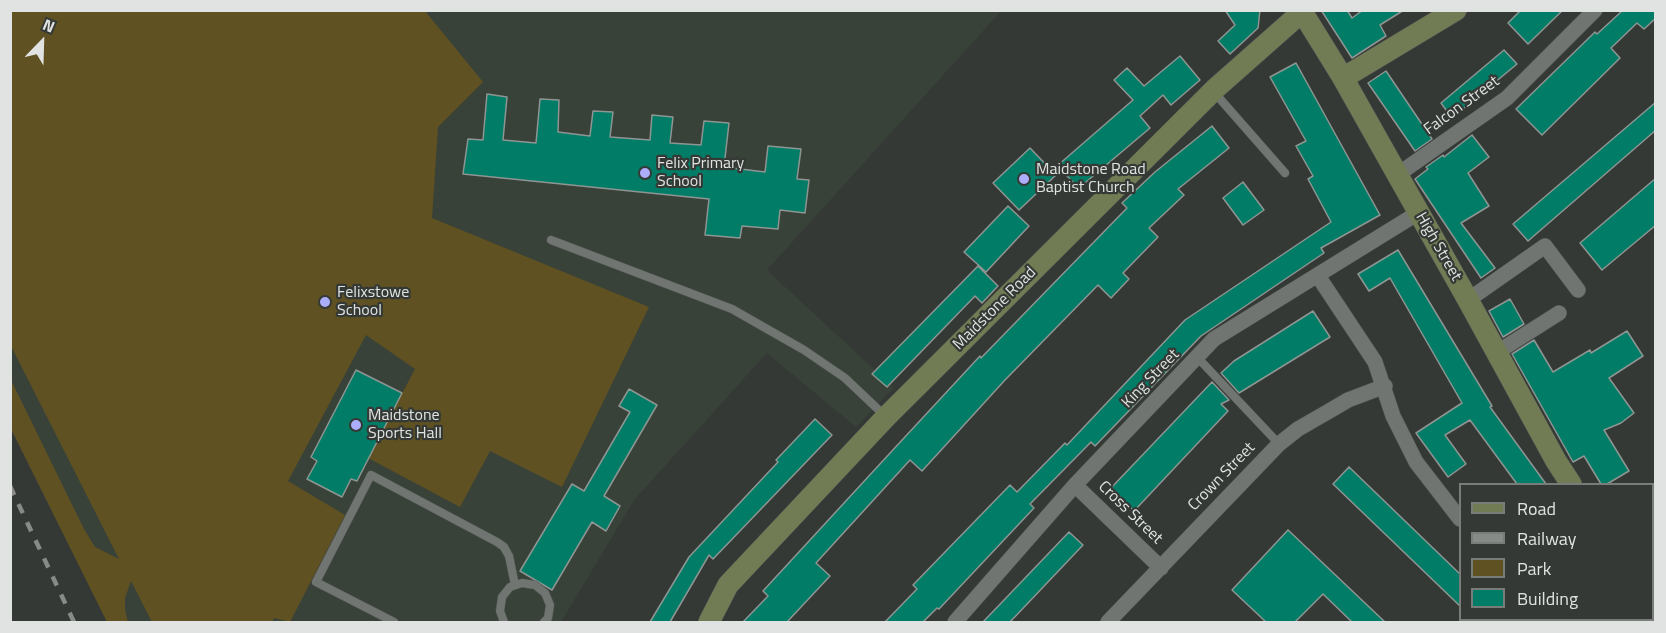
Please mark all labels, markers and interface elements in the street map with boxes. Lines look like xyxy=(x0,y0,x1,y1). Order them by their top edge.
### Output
north arrow xyxy=(12,12,72,72)
text: N xyxy=(39,12,59,39)
street label: Falcon Street xyxy=(1421,72,1503,140)
place label: Felix Primary School xyxy=(657,154,744,192)
place label: Maidstone Road Baptist Church xyxy=(1036,160,1146,198)
marker: Felix Primary School xyxy=(638,166,652,180)
marker: Maidstone Road Baptist Church xyxy=(1017,172,1031,186)
street label: High Street xyxy=(1411,209,1465,285)
street label: Maidstone Road xyxy=(949,263,1041,355)
place label: Felixstowe School xyxy=(337,283,409,321)
marker: Felixstowe School xyxy=(318,295,332,309)
street label: King Street xyxy=(1118,346,1184,412)
place label: Maidstone Sports Hall xyxy=(368,406,442,444)
marker: Maidstone Sports Hall xyxy=(349,418,363,432)
street label: Crown Street xyxy=(1185,439,1259,515)
street label: Cross Street xyxy=(1094,478,1166,548)
legend xyxy=(1459,483,1654,621)
text: Road xyxy=(1517,495,1556,522)
text: Railway xyxy=(1517,525,1576,552)
text: Park xyxy=(1517,555,1551,582)
text: Building xyxy=(1517,585,1578,612)

